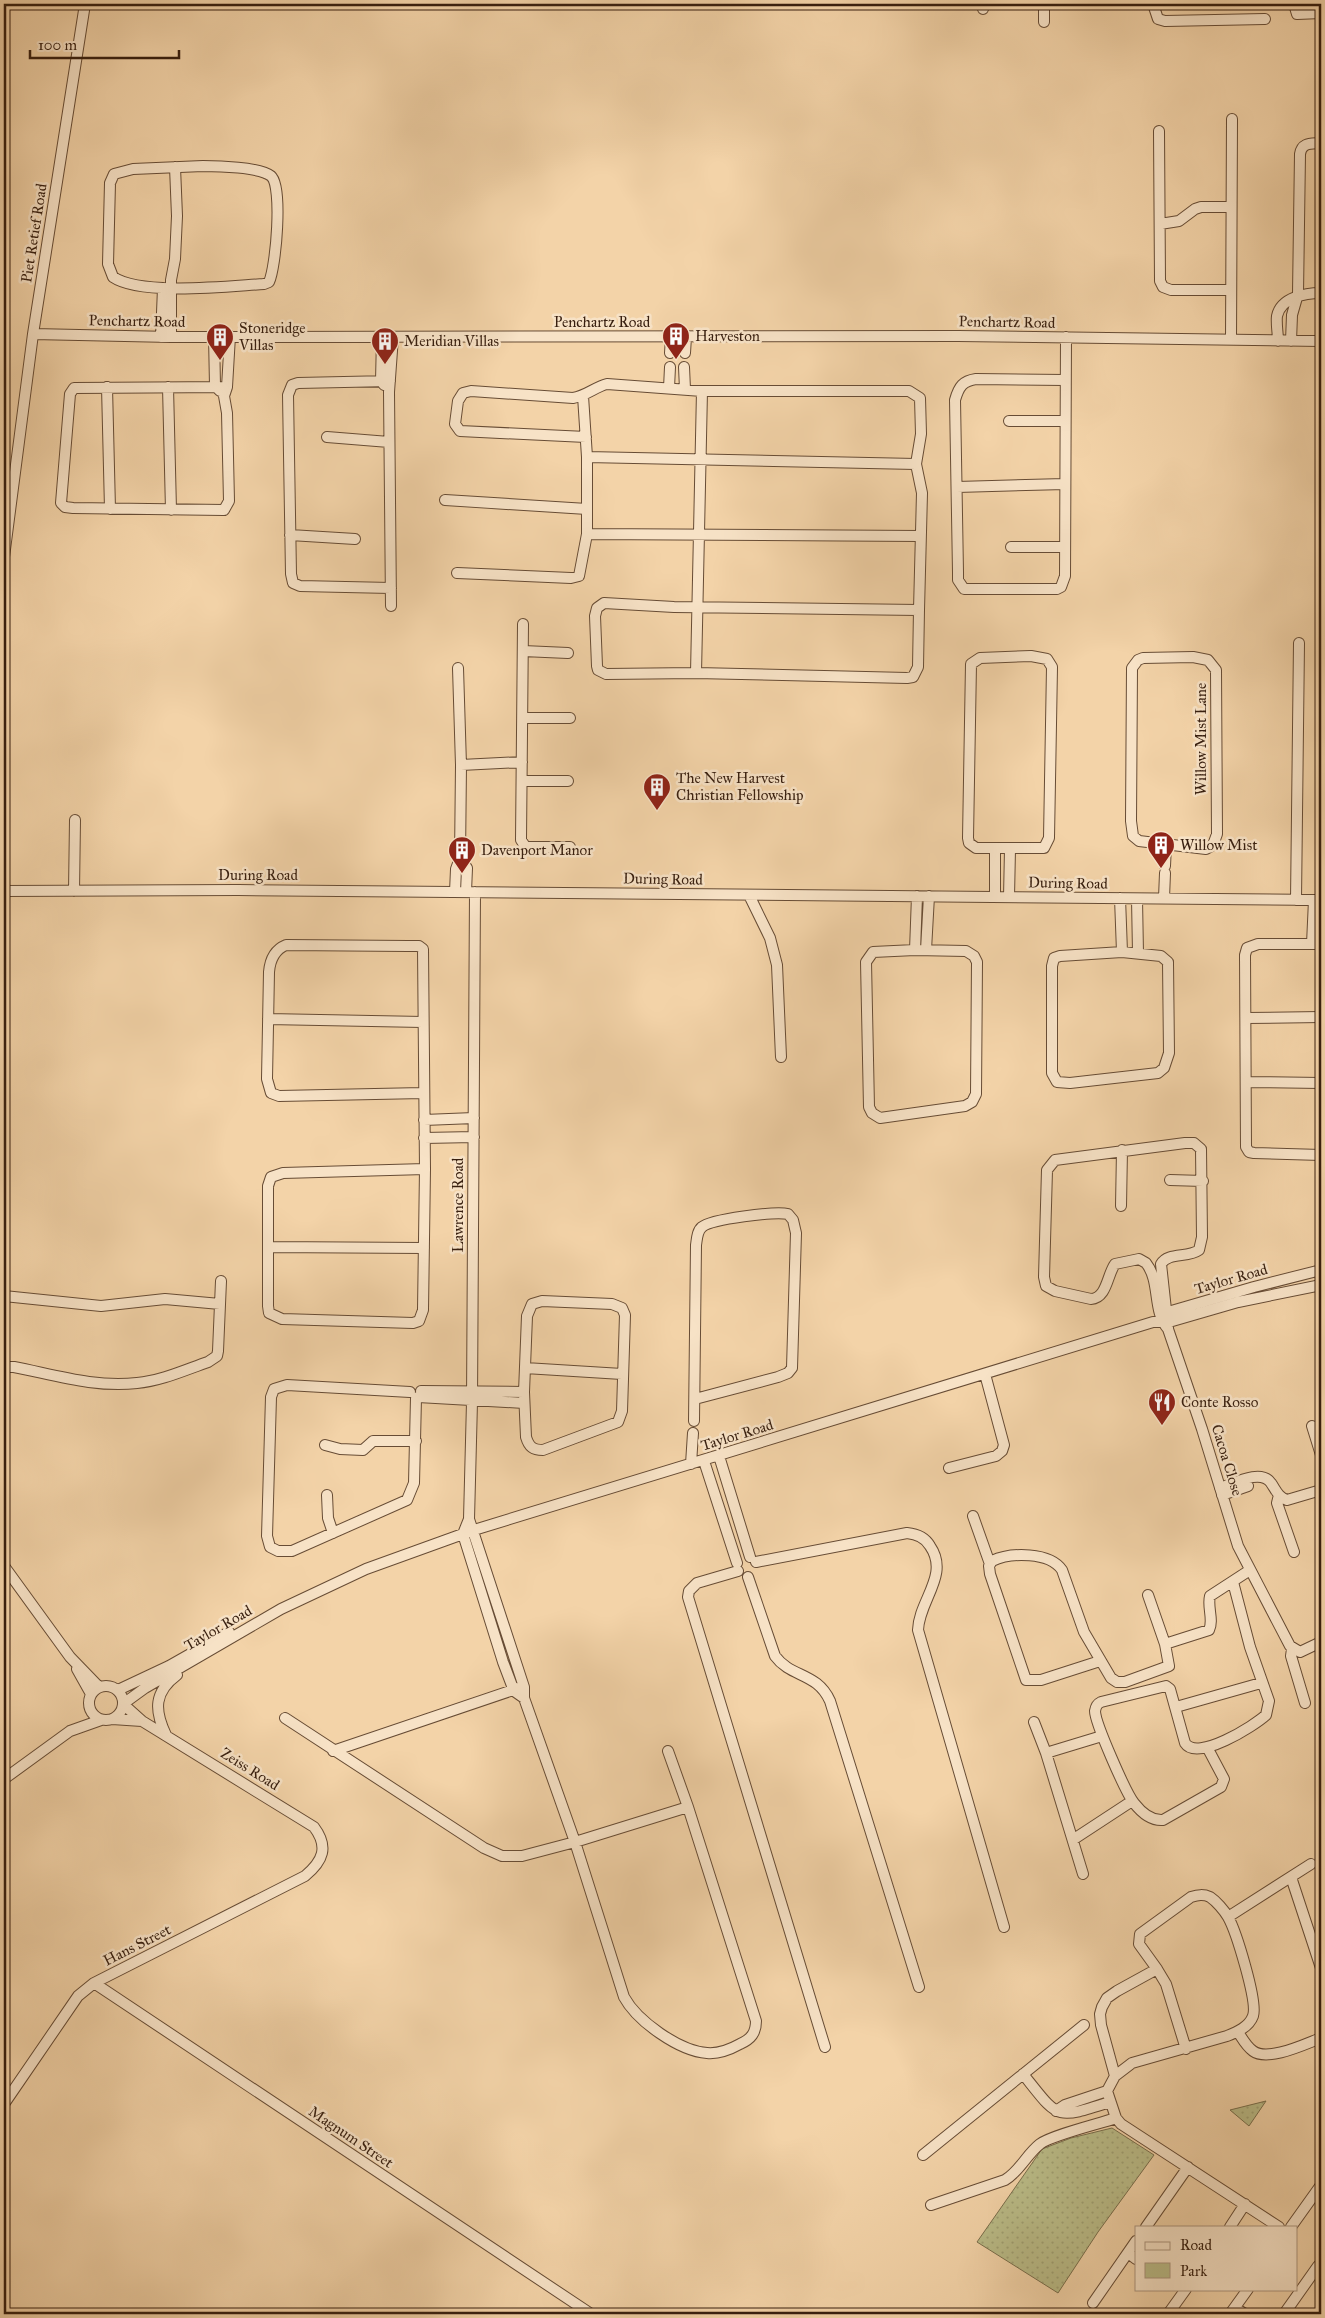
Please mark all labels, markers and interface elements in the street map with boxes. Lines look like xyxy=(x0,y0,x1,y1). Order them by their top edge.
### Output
scale bar xyxy=(30,28,179,60)
text: 100 m xyxy=(38,36,78,54)
street label: Piet Retief Road xyxy=(17,182,51,284)
street label: Penchartz Road xyxy=(89,311,186,331)
street label: Penchartz Road xyxy=(959,312,1056,332)
street label: Penchartz Road xyxy=(554,313,651,331)
place label: Stoneridge Villas xyxy=(238,319,305,354)
building icon: Harveston xyxy=(661,321,691,360)
building icon: Stoneridge Villas xyxy=(205,322,235,361)
building icon: Meridian Villas xyxy=(370,326,400,365)
place label: Harveston xyxy=(695,327,760,345)
place label: Meridian Villas xyxy=(404,332,499,350)
street label: Willow Mist Lane xyxy=(1192,683,1210,795)
place label: The New Harvest Christian Fellowship xyxy=(676,769,804,804)
building icon: The New Harvest Christian Fellowship xyxy=(642,772,672,811)
building icon: Willow Mist xyxy=(1146,830,1176,869)
building icon: Davenport Manor xyxy=(447,835,477,874)
place label: Willow Mist xyxy=(1180,836,1258,854)
place label: Davenport Manor xyxy=(481,841,593,859)
street label: During Road xyxy=(218,866,298,884)
street label: During Road xyxy=(623,869,704,889)
street label: During Road xyxy=(1028,873,1109,893)
street label: Lawrence Road xyxy=(449,1157,467,1252)
street label: Taylor Road xyxy=(1193,1260,1270,1298)
restaurant icon: Conte Rosso xyxy=(1147,1387,1177,1426)
place label: Conte Rosso xyxy=(1181,1393,1259,1411)
street label: Taylor Road xyxy=(699,1415,776,1455)
street label: Cacoa Close xyxy=(1208,1422,1246,1498)
street label: Taylor Road xyxy=(181,1601,255,1655)
street label: Zeiss Road xyxy=(217,1744,283,1794)
street label: Hans Street xyxy=(100,1920,174,1970)
street label: Magnum Street xyxy=(305,2102,397,2172)
legend xyxy=(1135,2226,1298,2290)
text: Road xyxy=(1180,2236,1212,2254)
text: Park xyxy=(1180,2262,1207,2280)

